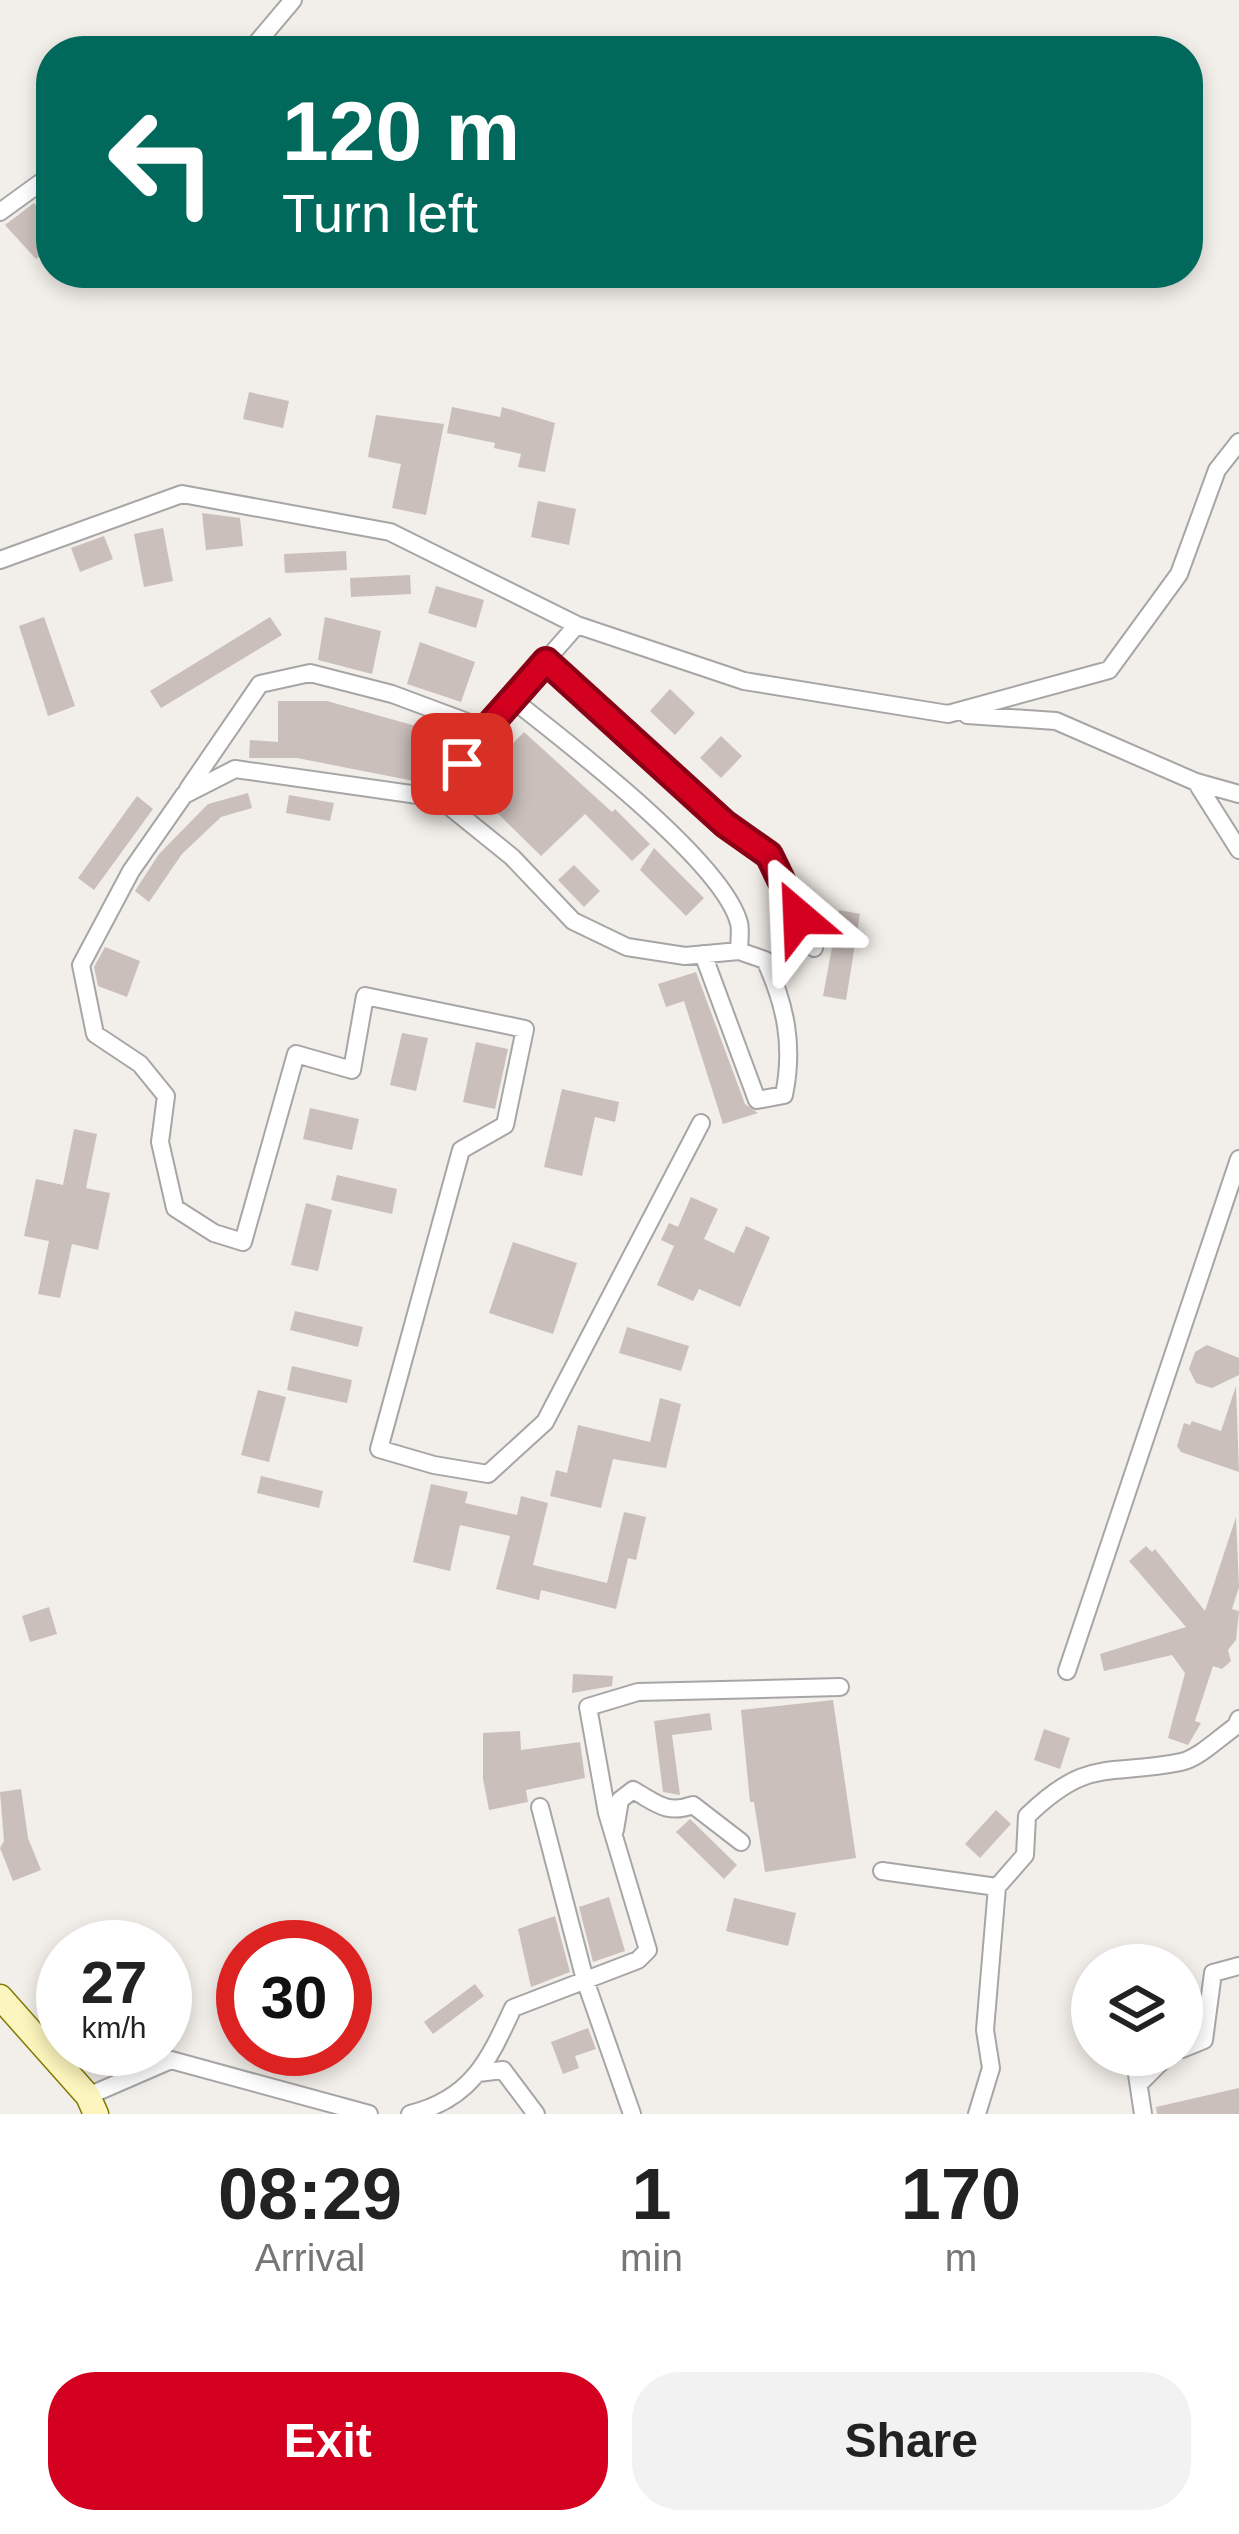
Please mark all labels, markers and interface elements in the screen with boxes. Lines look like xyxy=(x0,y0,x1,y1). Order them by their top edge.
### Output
icon: left xyxy=(84,84,240,240)
text: 120 m xyxy=(282,84,520,178)
text: Turn left xyxy=(282,183,478,243)
pin xyxy=(411,713,513,815)
icon: arrive xyxy=(429,731,495,797)
position arrow xyxy=(736,854,862,980)
speed limit sign: 30 xyxy=(216,1920,372,2076)
map controls xyxy=(1071,1944,1203,2076)
button: layers xyxy=(1071,1944,1203,2076)
text: 27 xyxy=(81,1949,147,2016)
text: km/h xyxy=(81,2011,147,2044)
text: 08:29 xyxy=(218,2154,402,2234)
text: 1 xyxy=(631,2154,672,2234)
text: 170 xyxy=(901,2154,1021,2234)
text: Arrival xyxy=(255,2236,365,2279)
text: min xyxy=(620,2236,683,2279)
text: m xyxy=(945,2236,977,2279)
button: Exit xyxy=(48,2372,608,2510)
button: Share xyxy=(632,2372,1191,2510)

